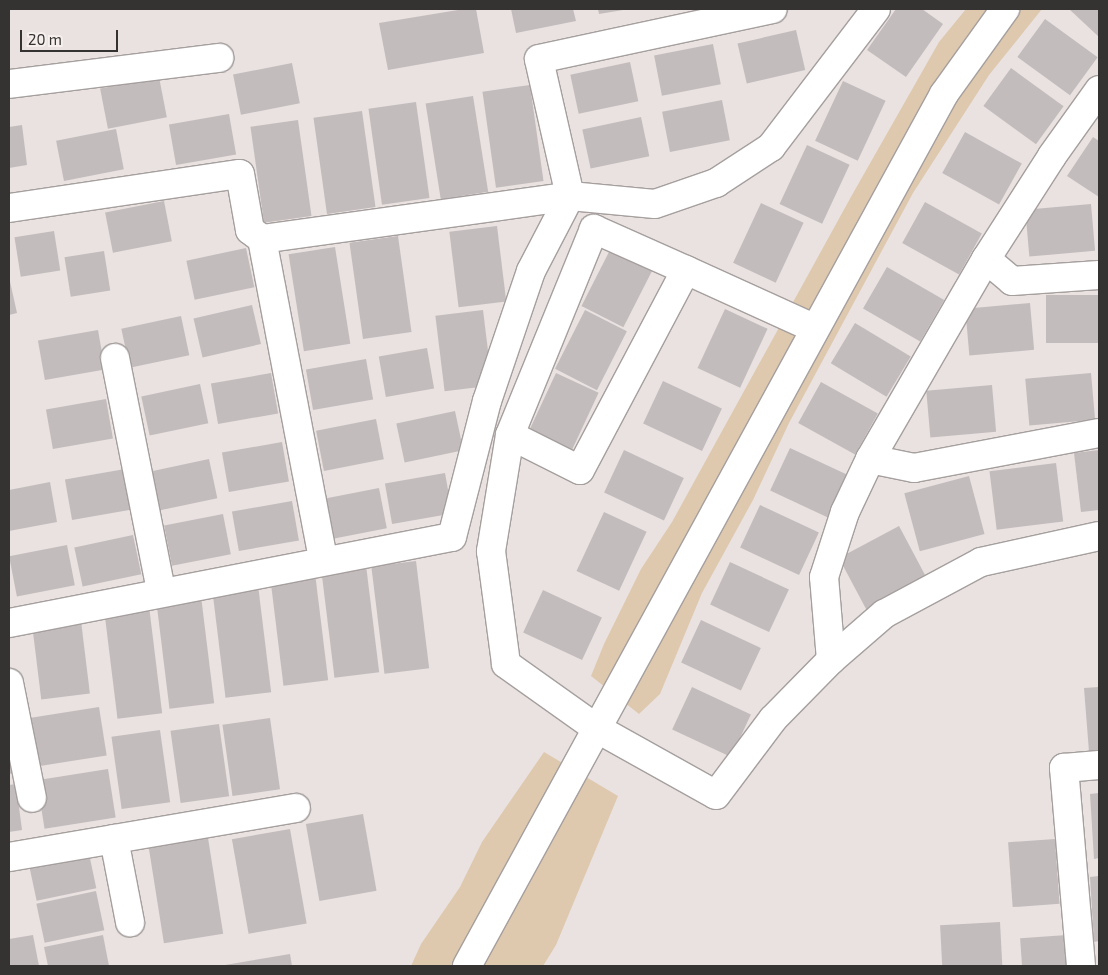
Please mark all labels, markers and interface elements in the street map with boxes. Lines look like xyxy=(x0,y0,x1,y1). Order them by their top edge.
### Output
scale bar xyxy=(22,20,120,52)
text: 20 m xyxy=(28,30,62,48)

